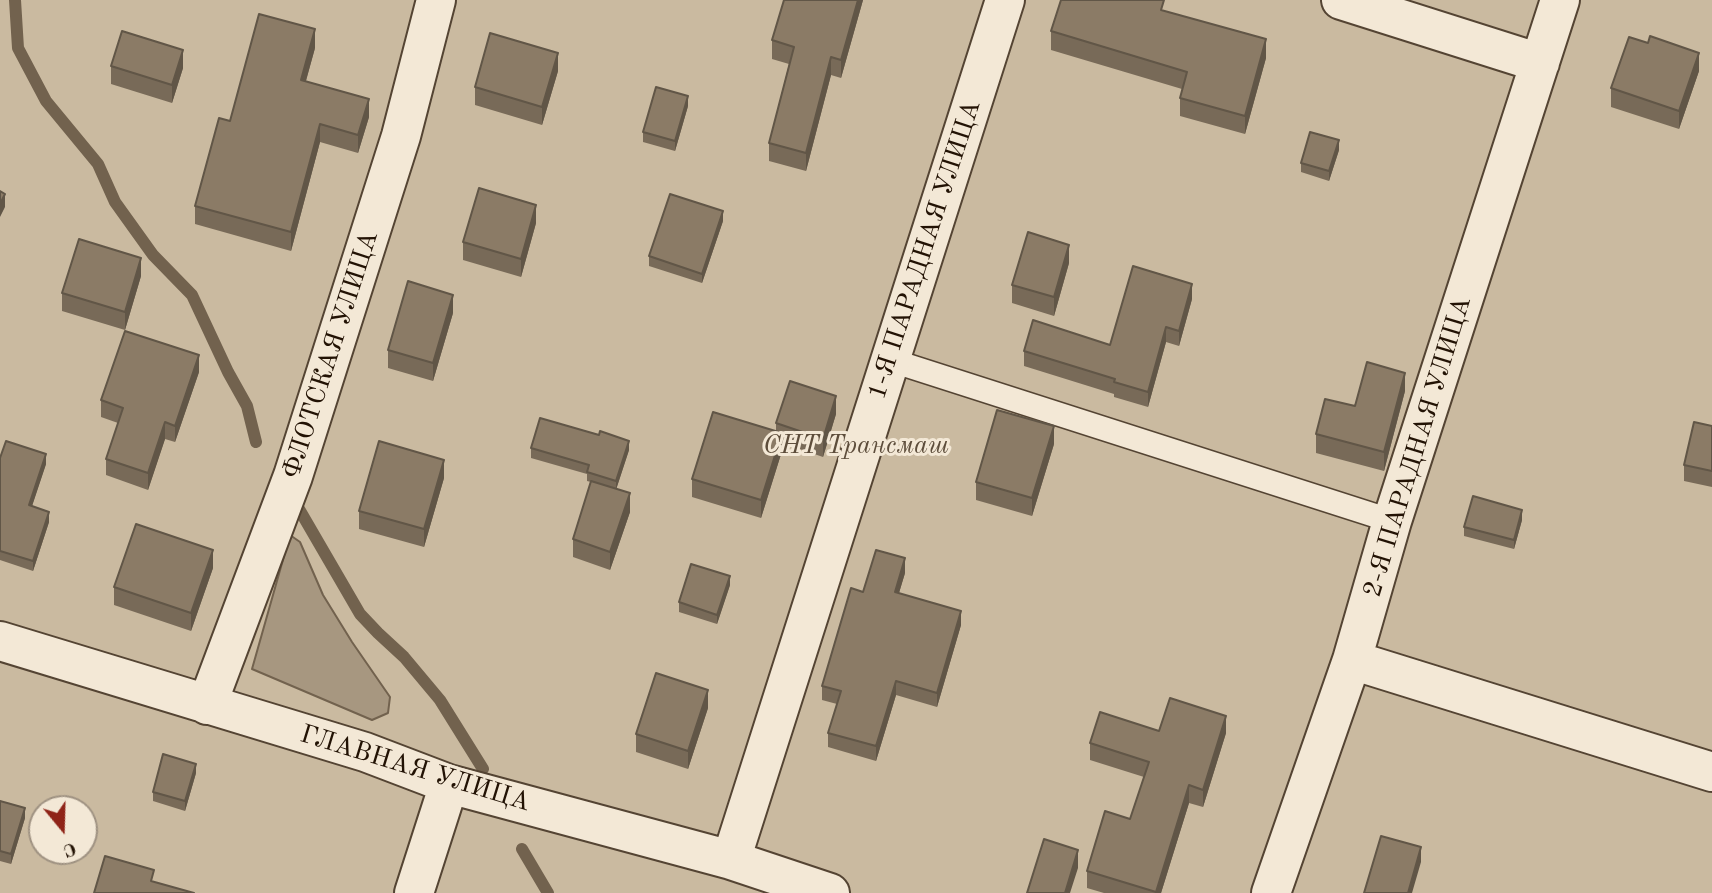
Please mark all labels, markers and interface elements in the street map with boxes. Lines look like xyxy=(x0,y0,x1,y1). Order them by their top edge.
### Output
street label: 1-Я ПАРАДНАЯ УЛИЦА xyxy=(862,97,988,403)
street label: ФЛОТСКАЯ УЛИЦА xyxy=(276,227,386,483)
street label: 2-Я ПАРАДНАЯ УЛИЦА xyxy=(1357,293,1479,601)
park label: СНТ Трансмаш xyxy=(763,430,949,462)
street label: ГЛАВНАЯ УЛИЦА xyxy=(296,719,534,819)
north arrow xyxy=(28,795,98,865)
text: С xyxy=(60,837,78,859)

